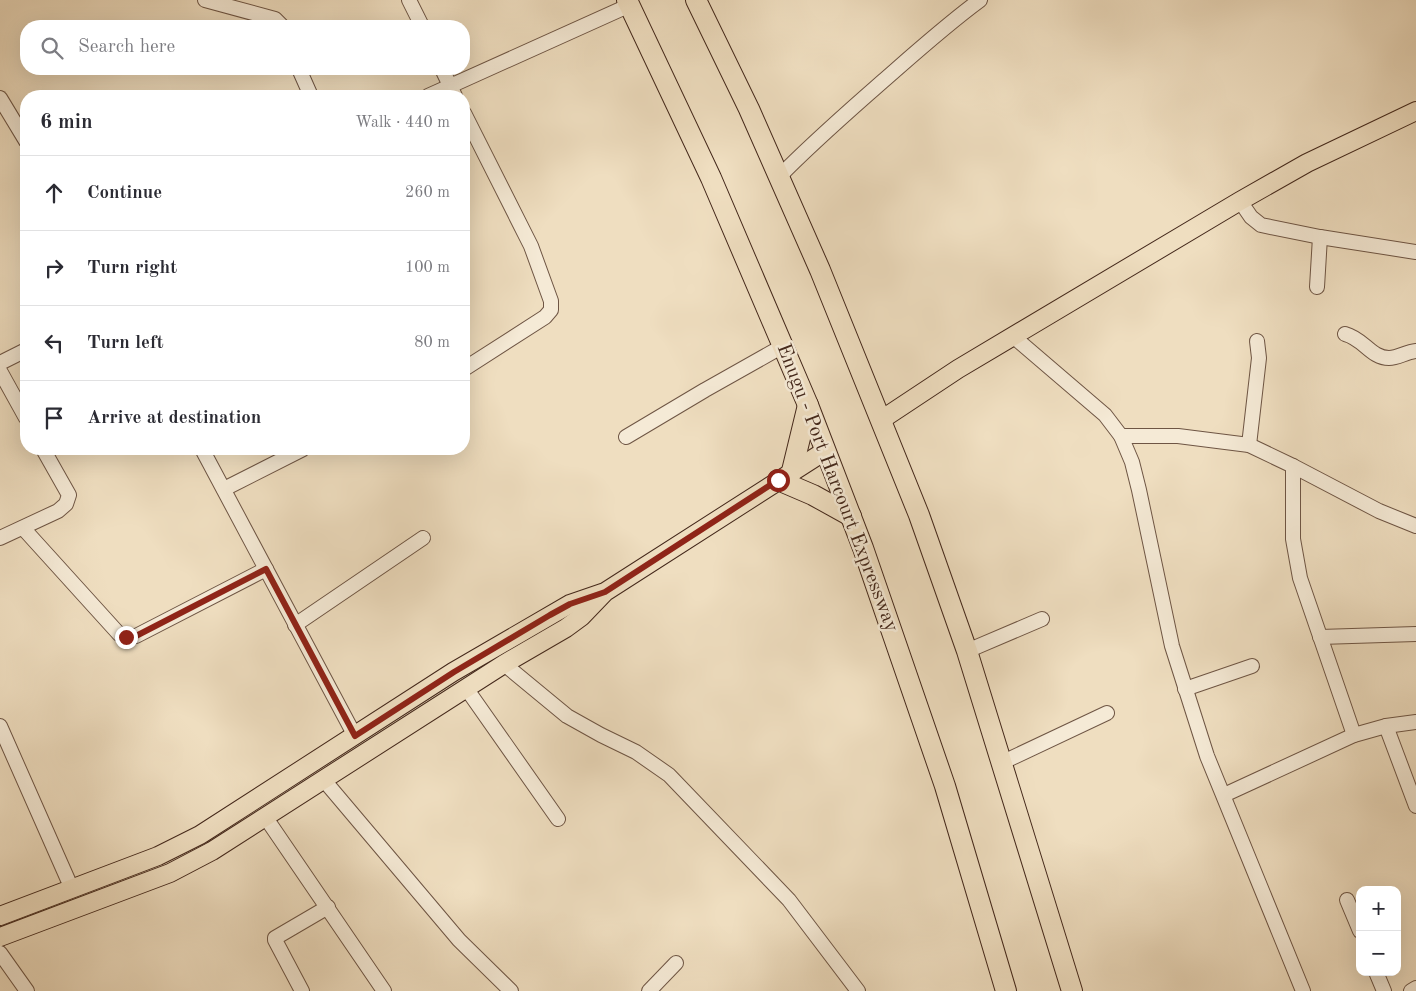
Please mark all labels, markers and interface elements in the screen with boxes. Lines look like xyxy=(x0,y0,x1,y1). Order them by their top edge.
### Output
search box xyxy=(20,20,470,75)
icon: search xyxy=(38,34,66,62)
text: Search here xyxy=(78,38,175,57)
text: 6 min xyxy=(40,112,93,133)
text: Walk · 440 m xyxy=(355,115,450,131)
icon: ahead xyxy=(40,179,68,207)
text: Continue xyxy=(87,184,162,203)
text: 260 m xyxy=(405,185,450,201)
icon: right xyxy=(40,254,68,282)
text: Turn right xyxy=(87,259,177,278)
text: 100 m xyxy=(405,260,450,276)
icon: left xyxy=(40,329,68,357)
text: Turn left xyxy=(87,334,164,353)
text: 80 m xyxy=(414,335,450,351)
street label: Enugu - Port Harcourt Expressway xyxy=(773,341,901,635)
icon: arrive xyxy=(40,404,68,432)
text: Arrive at destination xyxy=(87,409,261,428)
route start xyxy=(767,469,790,492)
route end xyxy=(115,626,138,649)
map controls xyxy=(1356,886,1401,976)
button: + xyxy=(1356,886,1401,931)
button: − xyxy=(1356,931,1401,976)

